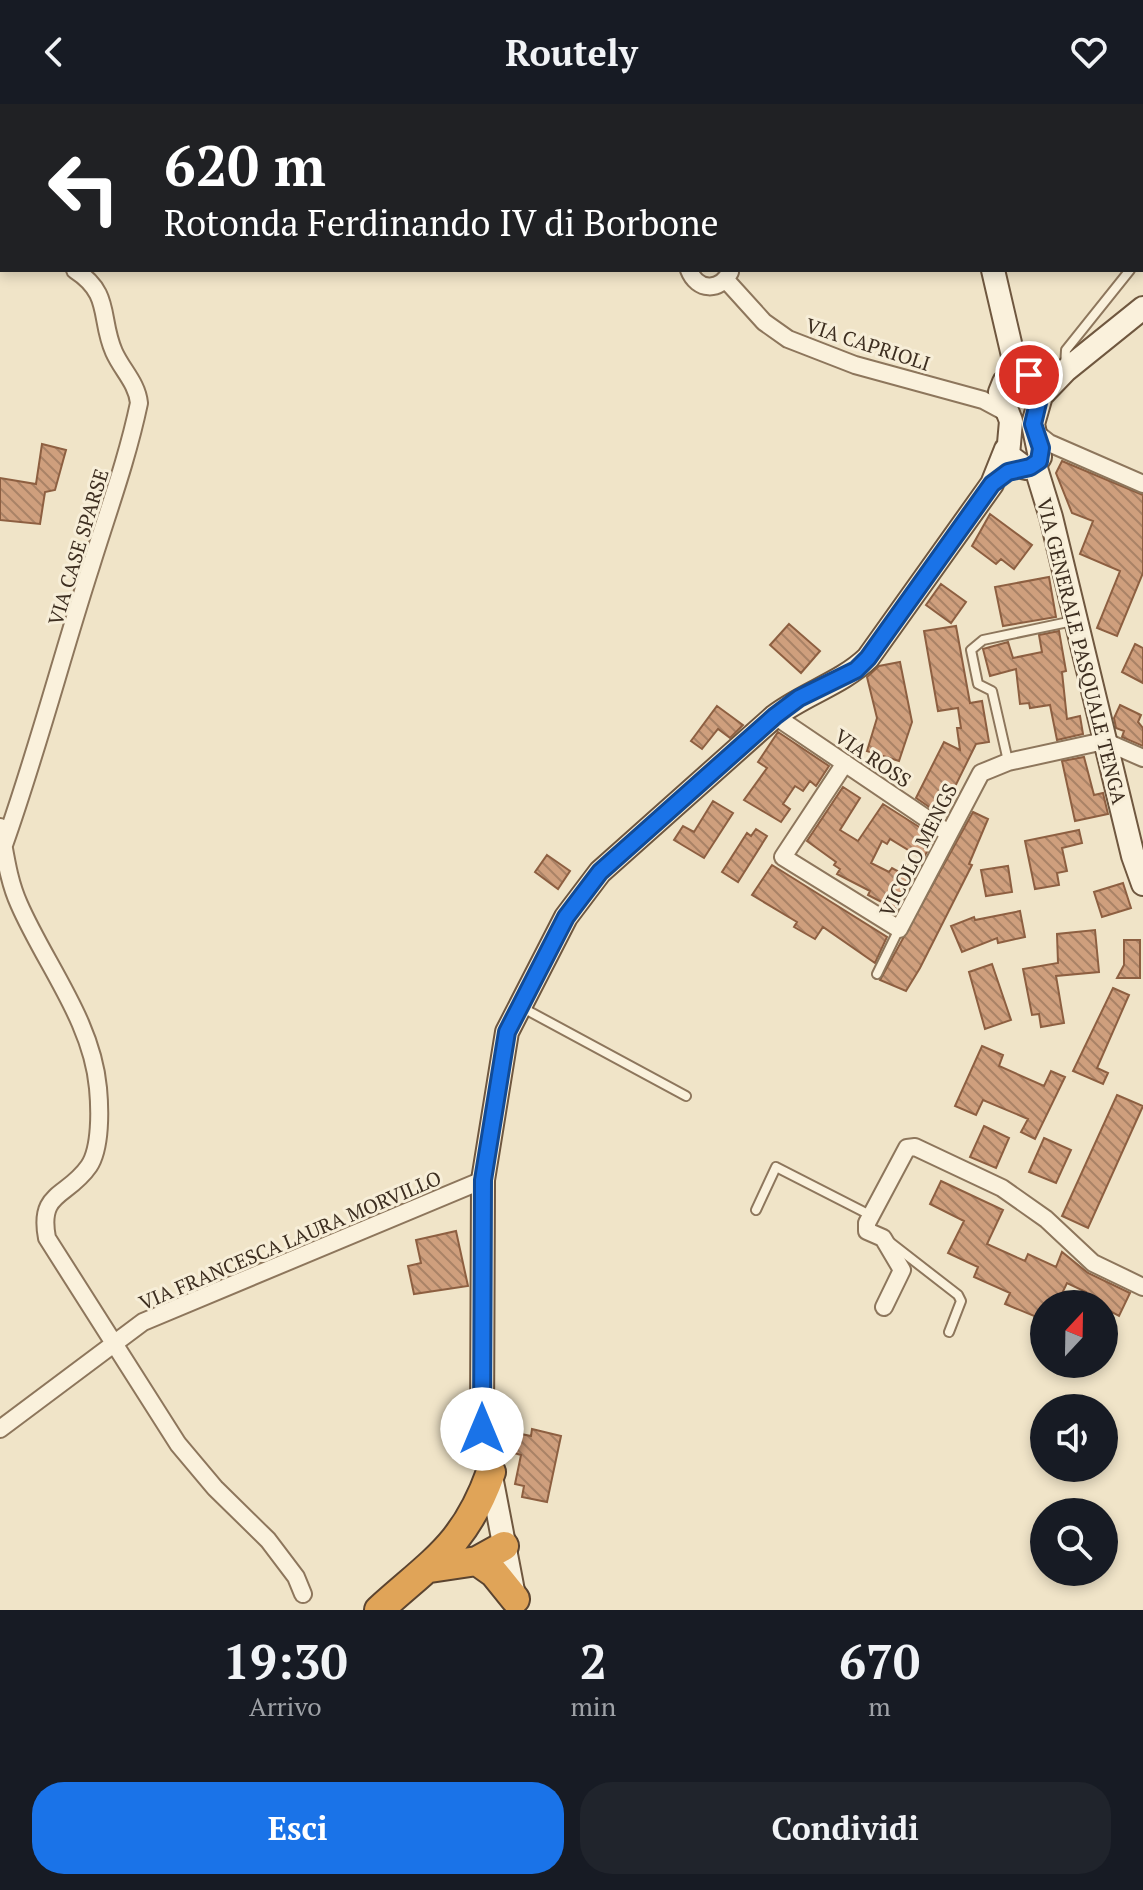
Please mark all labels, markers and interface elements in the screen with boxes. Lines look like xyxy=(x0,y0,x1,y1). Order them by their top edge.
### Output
text: Routely xyxy=(505,29,638,76)
icon: back xyxy=(32,30,76,74)
icon: heart xyxy=(1067,30,1111,74)
text: 620 m xyxy=(164,128,326,202)
icon: left xyxy=(32,136,136,240)
text: Rotonda Ferdinando IV di Borbone xyxy=(164,199,719,246)
street label: VIA CAPRIOLI xyxy=(802,311,934,377)
pin xyxy=(995,341,1063,409)
icon: arrive xyxy=(1007,353,1051,397)
street label: VIA CASE SPARSE xyxy=(41,466,115,628)
street label: VIA GENERALE PASQUALE TENGA xyxy=(1031,495,1133,807)
street label: VIA ROSS xyxy=(829,722,917,794)
street label: VICOLO MENGS xyxy=(873,779,963,921)
street label: VIA FRANCESCA LAURA MORVILLO xyxy=(135,1164,445,1316)
north arrow xyxy=(1030,1290,1118,1378)
map controls xyxy=(1030,1290,1118,1586)
position arrow xyxy=(440,1387,524,1471)
button: sound xyxy=(1030,1394,1118,1482)
button: search xyxy=(1030,1498,1118,1586)
text: 19:30 xyxy=(223,1629,348,1693)
text: 2 xyxy=(580,1629,607,1693)
text: 670 xyxy=(839,1629,920,1693)
text: Arrivo xyxy=(249,1689,322,1723)
text: min xyxy=(570,1689,616,1723)
text: m xyxy=(868,1689,891,1723)
button: Esci xyxy=(32,1782,564,1874)
button: Condividi xyxy=(580,1782,1111,1874)

